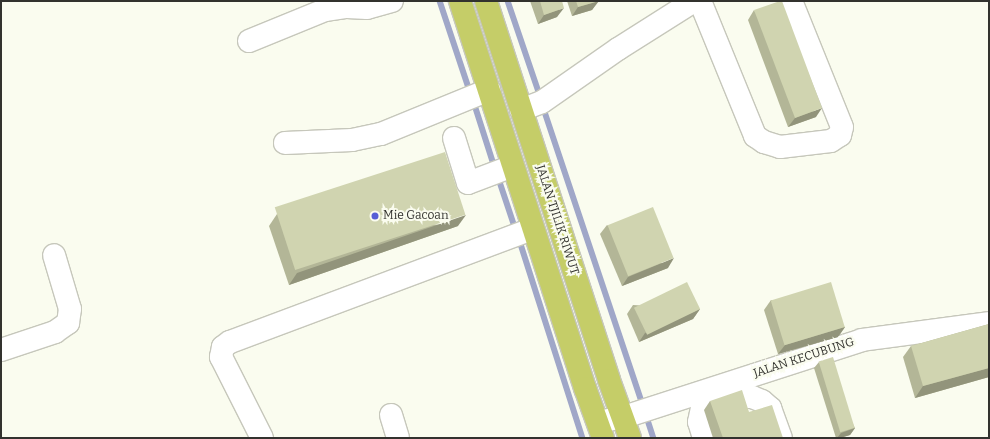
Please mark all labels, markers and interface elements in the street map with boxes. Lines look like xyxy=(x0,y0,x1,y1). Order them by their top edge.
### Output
street label: JALAN TJILIK RIWUT xyxy=(532,163,582,277)
place label: Mie Gacoan xyxy=(383,209,448,223)
marker: Mie Gacoan xyxy=(370,211,380,221)
street label: JALAN KECUBUNG xyxy=(752,335,856,381)

